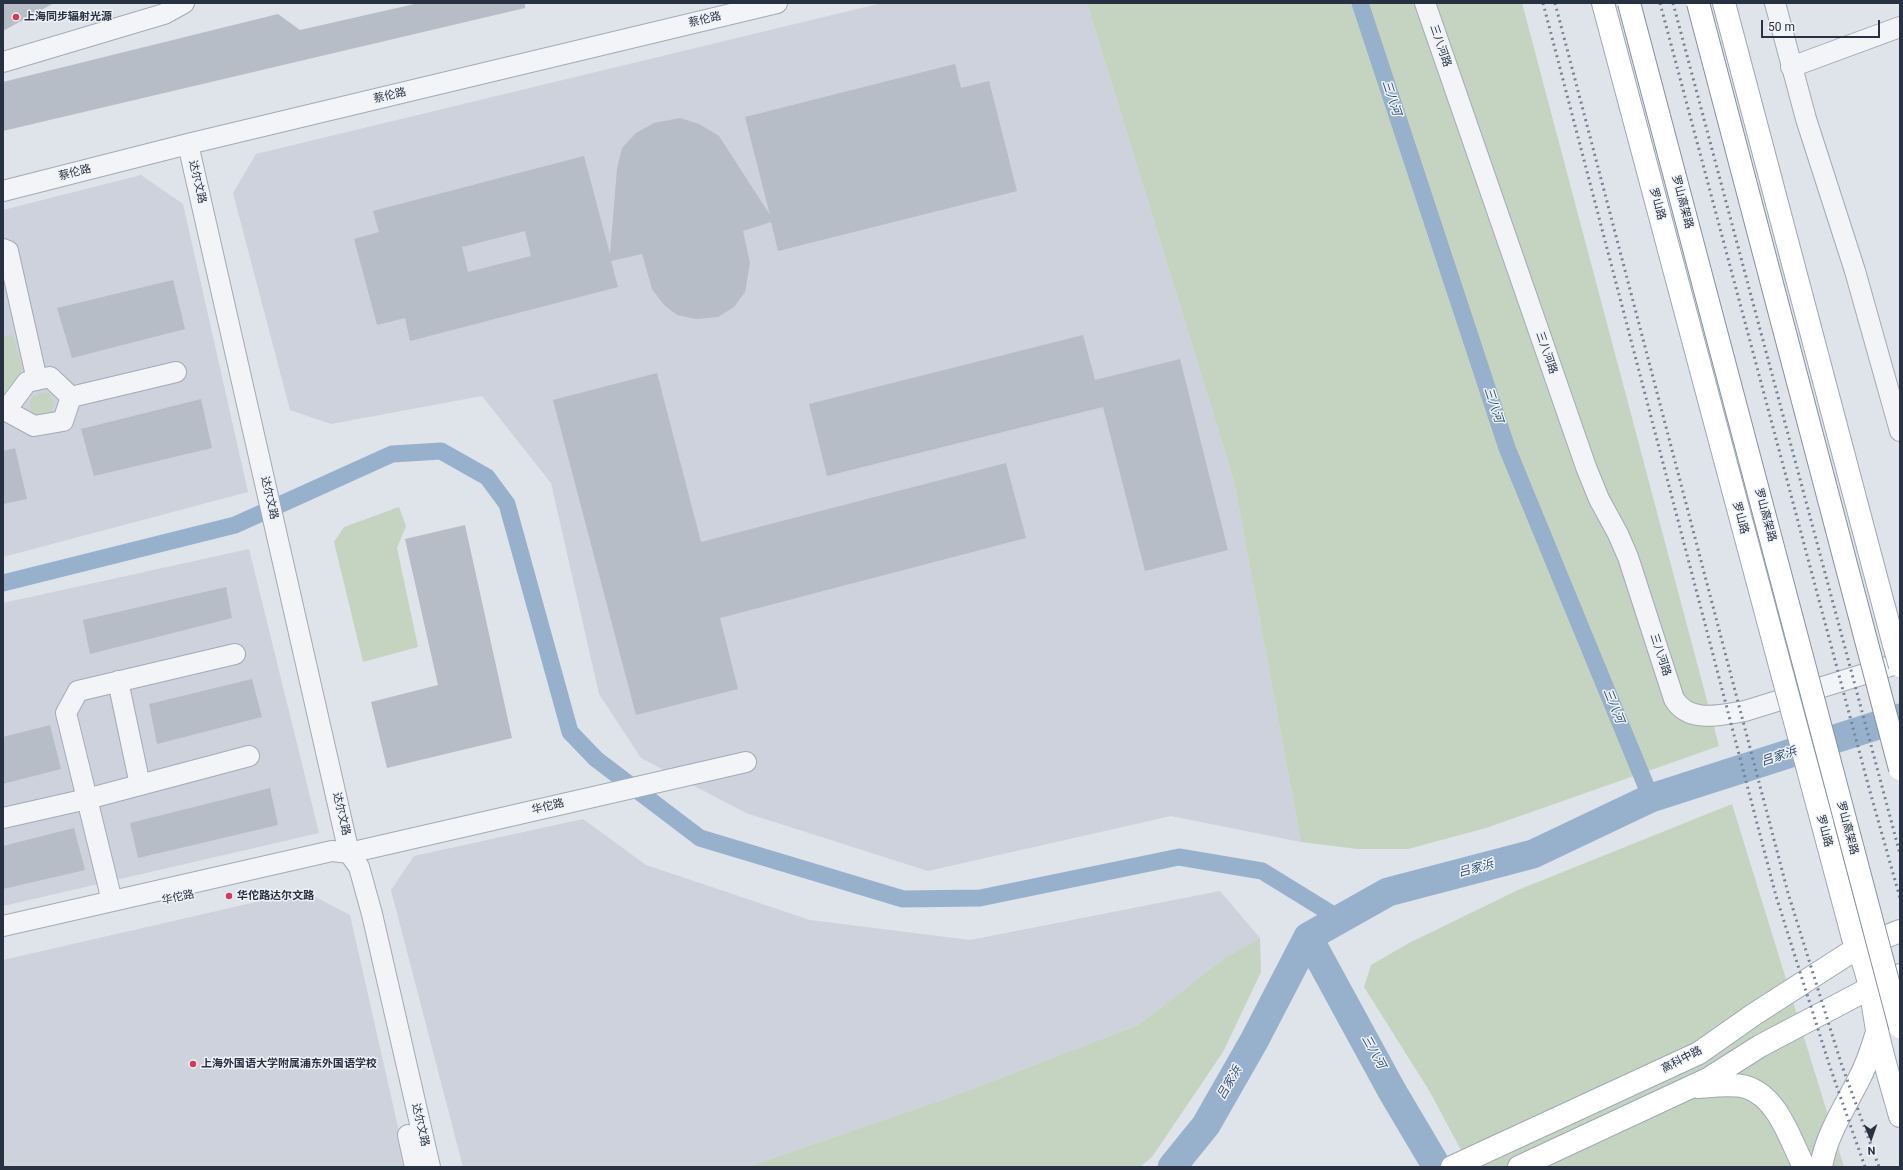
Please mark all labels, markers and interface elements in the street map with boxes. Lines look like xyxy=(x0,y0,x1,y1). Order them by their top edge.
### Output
place label: 上海同步辐射光源 xyxy=(24,10,112,24)
street label: 蔡伦路 xyxy=(687,10,723,30)
marker: 上海同步辐射光源 xyxy=(11,12,21,22)
scale bar xyxy=(1763,12,1882,38)
text: 50 m xyxy=(1768,20,1795,34)
street label: 三八河路 xyxy=(1427,23,1453,69)
water label: 三八河 xyxy=(1379,79,1403,117)
street label: 蔡伦路 xyxy=(372,86,408,106)
street label: 达尔文路 xyxy=(186,159,208,205)
street label: 蔡伦路 xyxy=(57,163,93,183)
street label: 罗山高架路 xyxy=(1669,174,1695,230)
street label: 罗山路 xyxy=(1646,186,1668,222)
street label: 三八河路 xyxy=(1533,330,1559,376)
water label: 三八河 xyxy=(1481,386,1505,424)
street label: 达尔文路 xyxy=(258,475,280,521)
street label: 罗山高架路 xyxy=(1752,487,1778,543)
street label: 罗山路 xyxy=(1729,500,1751,536)
street label: 三八河路 xyxy=(1647,632,1673,678)
water label: 三八河 xyxy=(1600,687,1626,725)
water label: 吕家浜 xyxy=(1760,745,1798,769)
street label: 达尔文路 xyxy=(330,791,352,837)
street label: 华佗路 xyxy=(530,797,566,817)
street label: 罗山高架路 xyxy=(1834,800,1860,856)
street label: 罗山路 xyxy=(1813,813,1835,849)
water label: 吕家浜 xyxy=(1457,857,1495,881)
street label: 华佗路 xyxy=(160,888,196,908)
place label: 华佗路达尔文路 xyxy=(237,889,314,903)
marker: 华佗路达尔文路 xyxy=(224,891,234,901)
water label: 三八河 xyxy=(1358,1033,1388,1071)
street label: 高科中路 xyxy=(1659,1044,1705,1076)
place label: 上海外国语大学附属浦东外国语学校 xyxy=(201,1057,377,1071)
marker: 上海外国语大学附属浦东外国语学校 xyxy=(188,1059,198,1069)
water label: 吕家浜 xyxy=(1215,1064,1245,1102)
street label: 达尔文路 xyxy=(409,1102,431,1148)
north arrow xyxy=(1851,1118,1891,1158)
text: N xyxy=(1867,1144,1876,1157)

